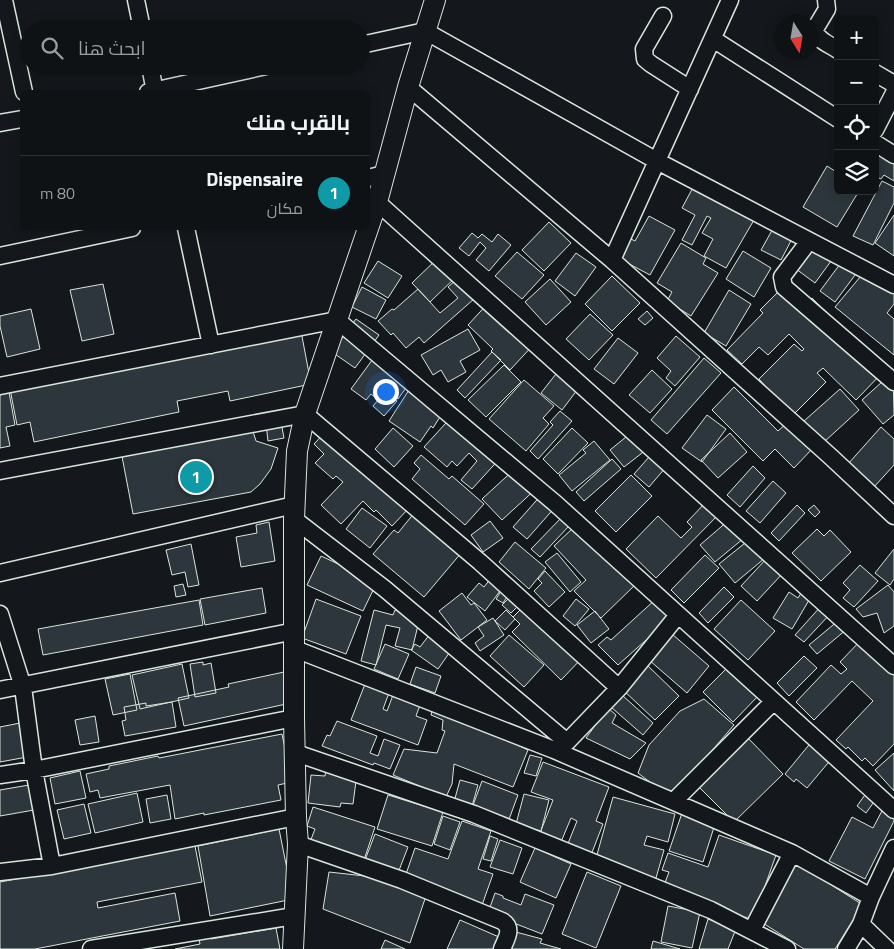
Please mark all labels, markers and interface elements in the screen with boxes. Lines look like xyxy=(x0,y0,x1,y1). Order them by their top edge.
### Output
north arrow xyxy=(774,15,819,60)
map controls xyxy=(834,15,879,195)
button: + xyxy=(834,15,879,60)
search box xyxy=(20,20,370,75)
text: ابحث هنا xyxy=(78,33,146,62)
icon: search xyxy=(38,34,66,62)
button: − xyxy=(834,60,879,105)
button: locate xyxy=(834,105,879,150)
text: بالقرب منك xyxy=(246,106,350,138)
button: layers xyxy=(834,150,879,195)
text: Dispensaire xyxy=(206,164,303,193)
text: 80 m xyxy=(40,181,75,205)
text: 1 xyxy=(330,181,338,205)
text: مكان xyxy=(267,196,303,220)
your location xyxy=(373,379,399,405)
pin: 1 xyxy=(180,458,212,496)

